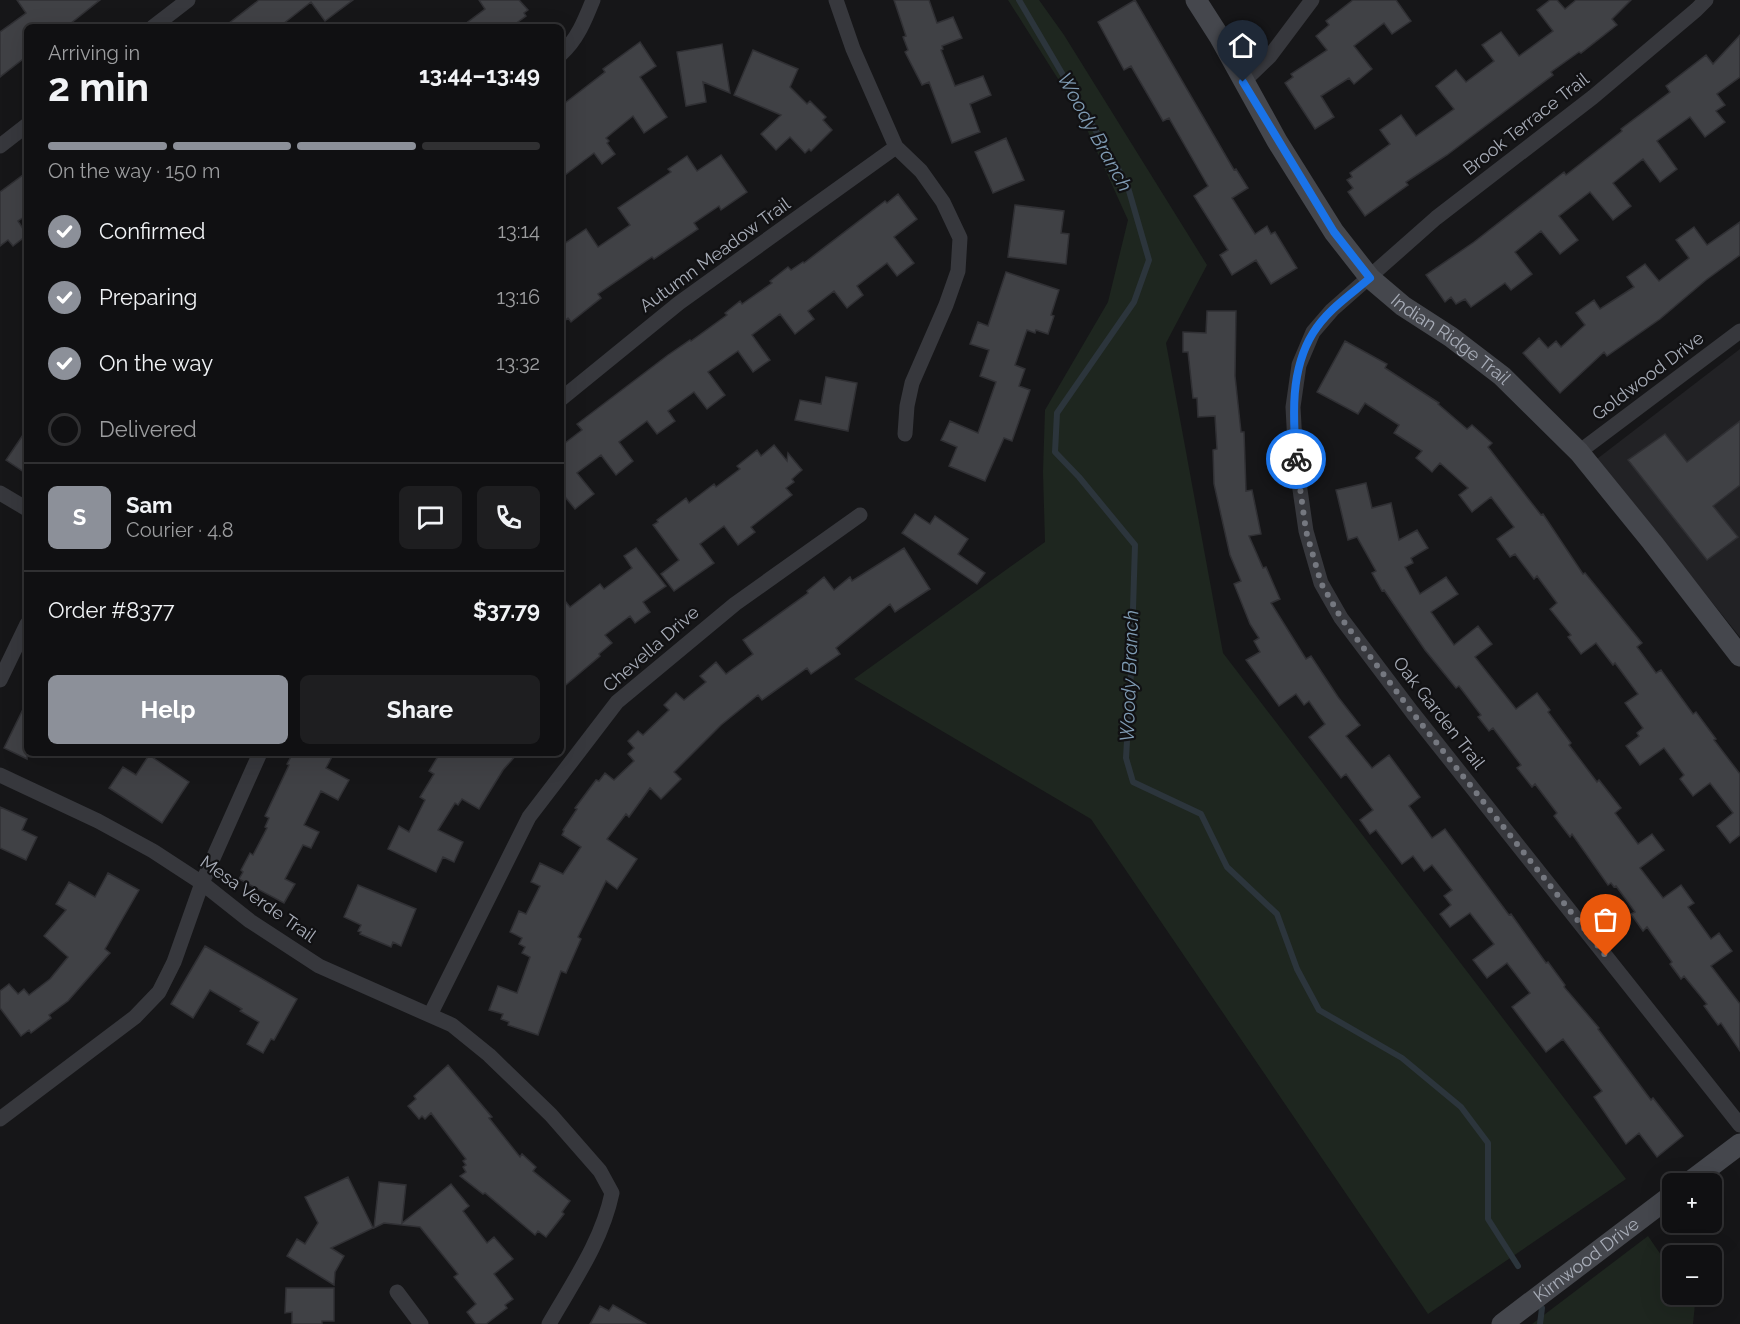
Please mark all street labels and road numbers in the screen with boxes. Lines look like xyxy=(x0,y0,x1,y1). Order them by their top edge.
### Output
street label: Brook Terrace Trail xyxy=(1459,68,1593,179)
street label: Autumn Meadow Trail xyxy=(635,193,794,316)
street label: Indian Ridge Trail xyxy=(1387,289,1515,389)
street label: Goldwood Drive xyxy=(1588,327,1708,424)
street label: Chevella Drive xyxy=(598,601,703,696)
street label: Oak Garden Trail xyxy=(1389,652,1490,773)
street label: Mesa Verde Trail xyxy=(196,851,320,946)
street label: Kirnwood Drive xyxy=(1529,1213,1643,1306)

